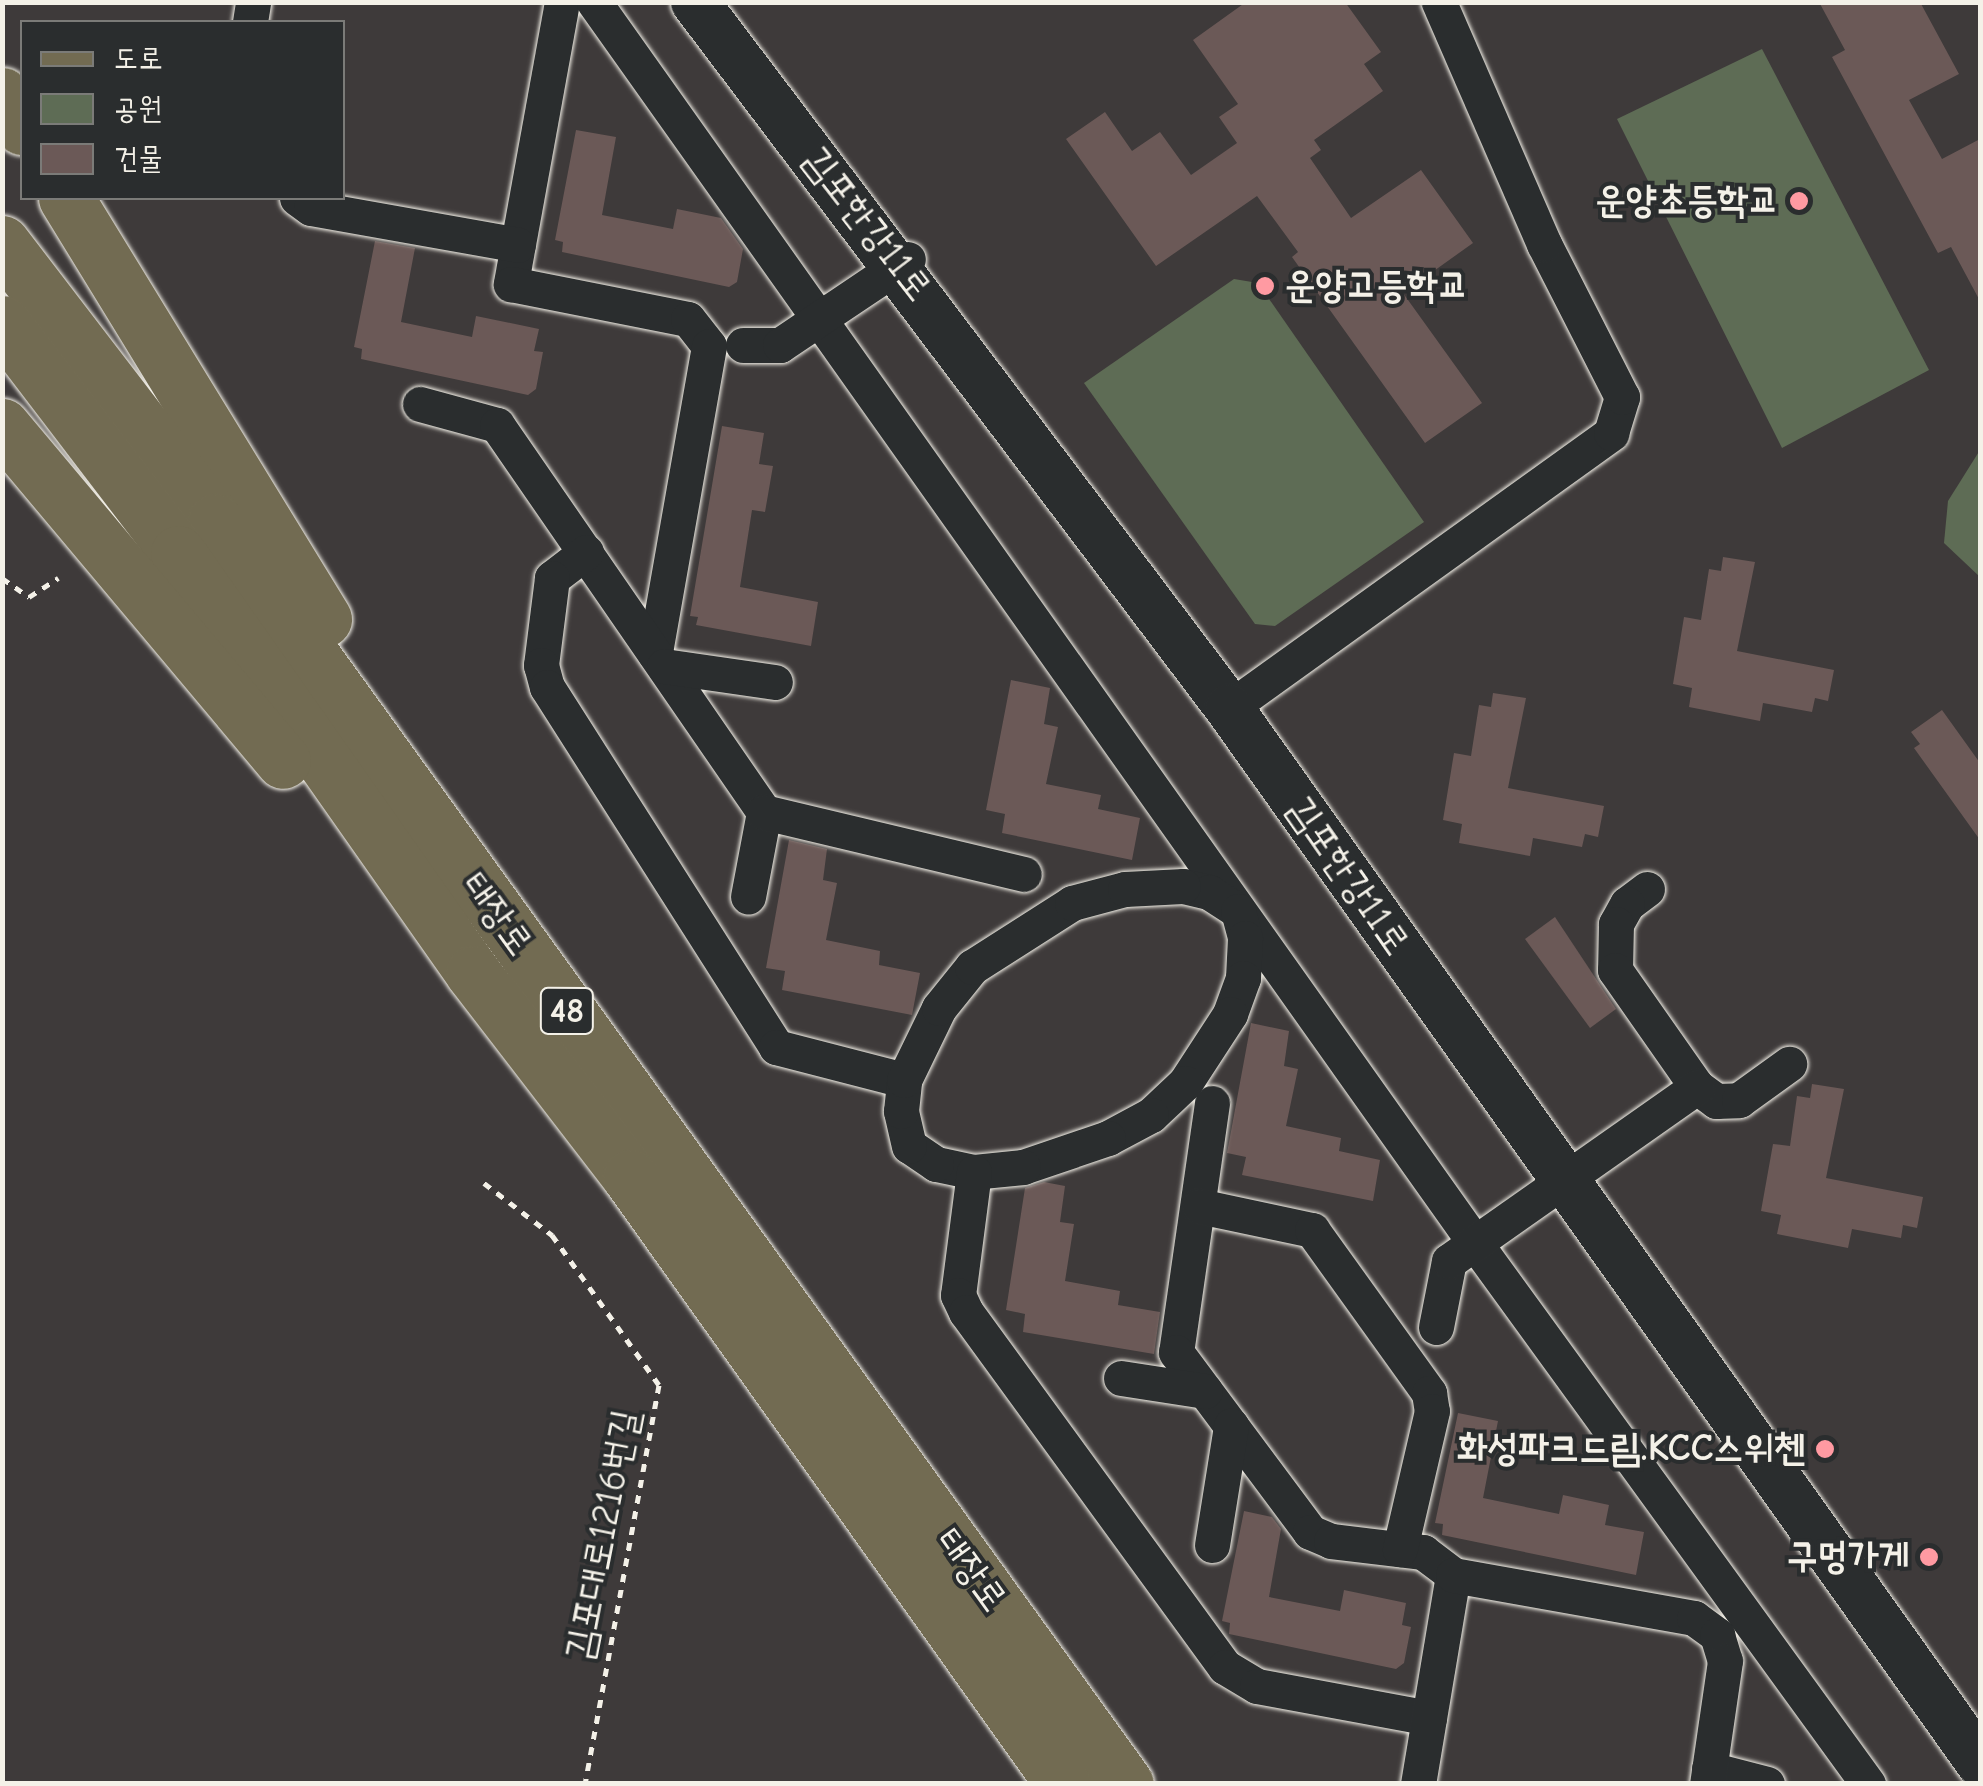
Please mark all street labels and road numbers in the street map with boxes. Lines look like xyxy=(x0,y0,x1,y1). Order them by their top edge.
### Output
street label: 김포한강11로 xyxy=(793,138,941,310)
street label: 김포한강11로 xyxy=(1277,788,1419,964)
street label: 태장로 xyxy=(452,863,542,965)
road number: 48 xyxy=(540,981,594,1041)
street label: 김포대로1216번길 xyxy=(556,1406,650,1664)
street label: 태장로 xyxy=(926,1519,1016,1621)

